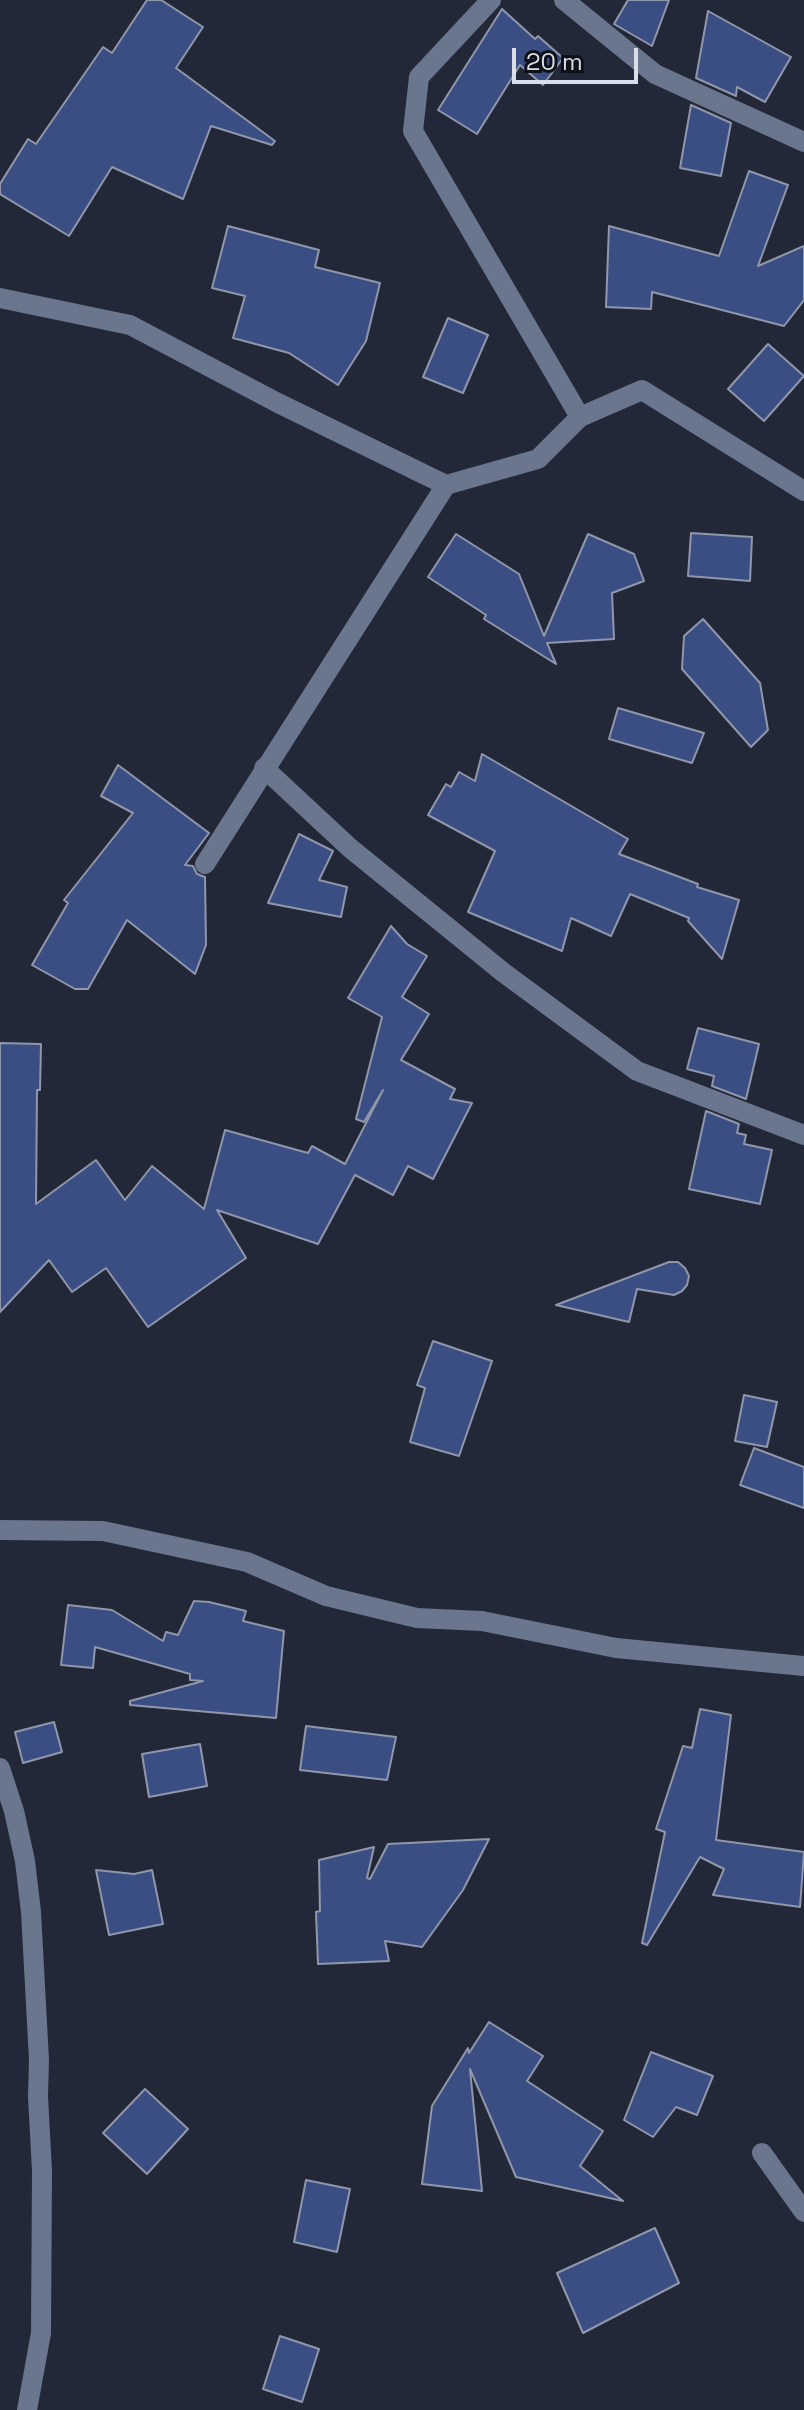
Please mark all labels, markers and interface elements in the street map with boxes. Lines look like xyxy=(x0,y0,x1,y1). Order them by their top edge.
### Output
scale bar xyxy=(516,32,642,82)
text: 20 m xyxy=(526,46,583,77)

